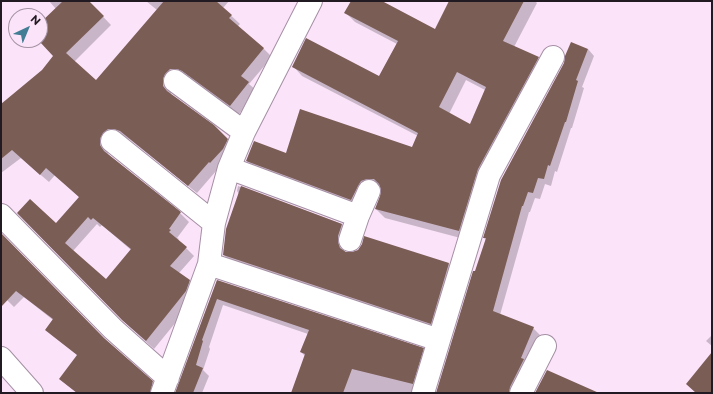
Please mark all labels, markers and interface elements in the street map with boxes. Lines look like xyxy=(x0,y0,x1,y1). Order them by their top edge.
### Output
north arrow xyxy=(8,8,48,48)
text: N xyxy=(28,12,44,28)

